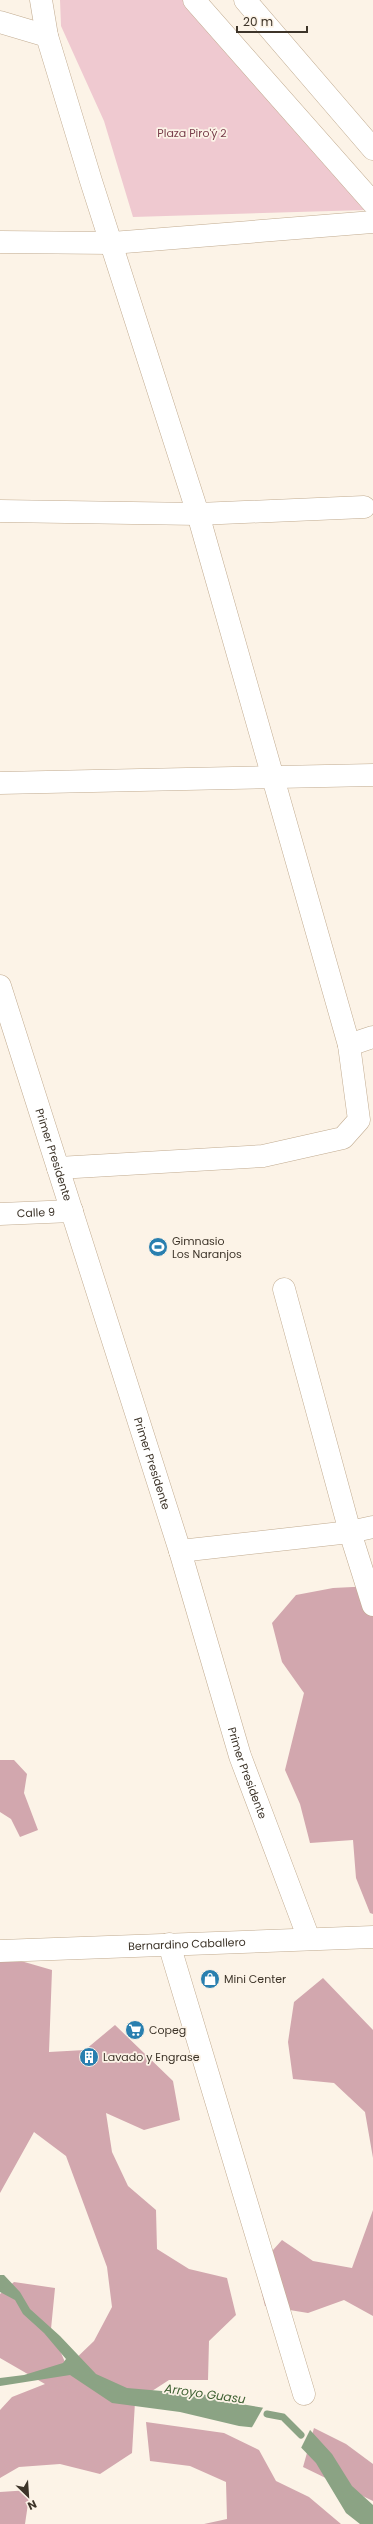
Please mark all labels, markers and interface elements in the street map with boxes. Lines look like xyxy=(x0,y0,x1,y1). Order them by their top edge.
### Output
scale bar xyxy=(237,8,307,34)
text: 20 m xyxy=(243,13,273,30)
park label: Plaza Piro'ý 2 xyxy=(157,125,227,141)
street label: Primer Presidente xyxy=(31,1106,76,1203)
street label: Calle 9 xyxy=(17,1204,55,1221)
place label: Gimnasio Los Naranjos xyxy=(172,1233,242,1262)
sports icon: Gimnasio Los Naranjos xyxy=(147,1236,169,1258)
street label: Primer Presidente xyxy=(130,1415,174,1512)
street label: Primer Presidente xyxy=(224,1725,271,1821)
street label: Bernardino Caballero xyxy=(128,1934,246,1954)
shop icon: Mini Center xyxy=(199,1968,221,1990)
place label: Mini Center xyxy=(224,1971,286,1987)
supermarket icon: Copeg xyxy=(124,2019,146,2041)
place label: Copeg xyxy=(149,2022,186,2038)
building icon: Lavado y Engrase xyxy=(78,2046,100,2068)
place label: Lavado y Engrase xyxy=(103,2049,200,2065)
water label: Arroyo Guasu xyxy=(162,2379,247,2408)
north arrow xyxy=(8,2476,48,2516)
text: N xyxy=(25,2496,39,2514)

